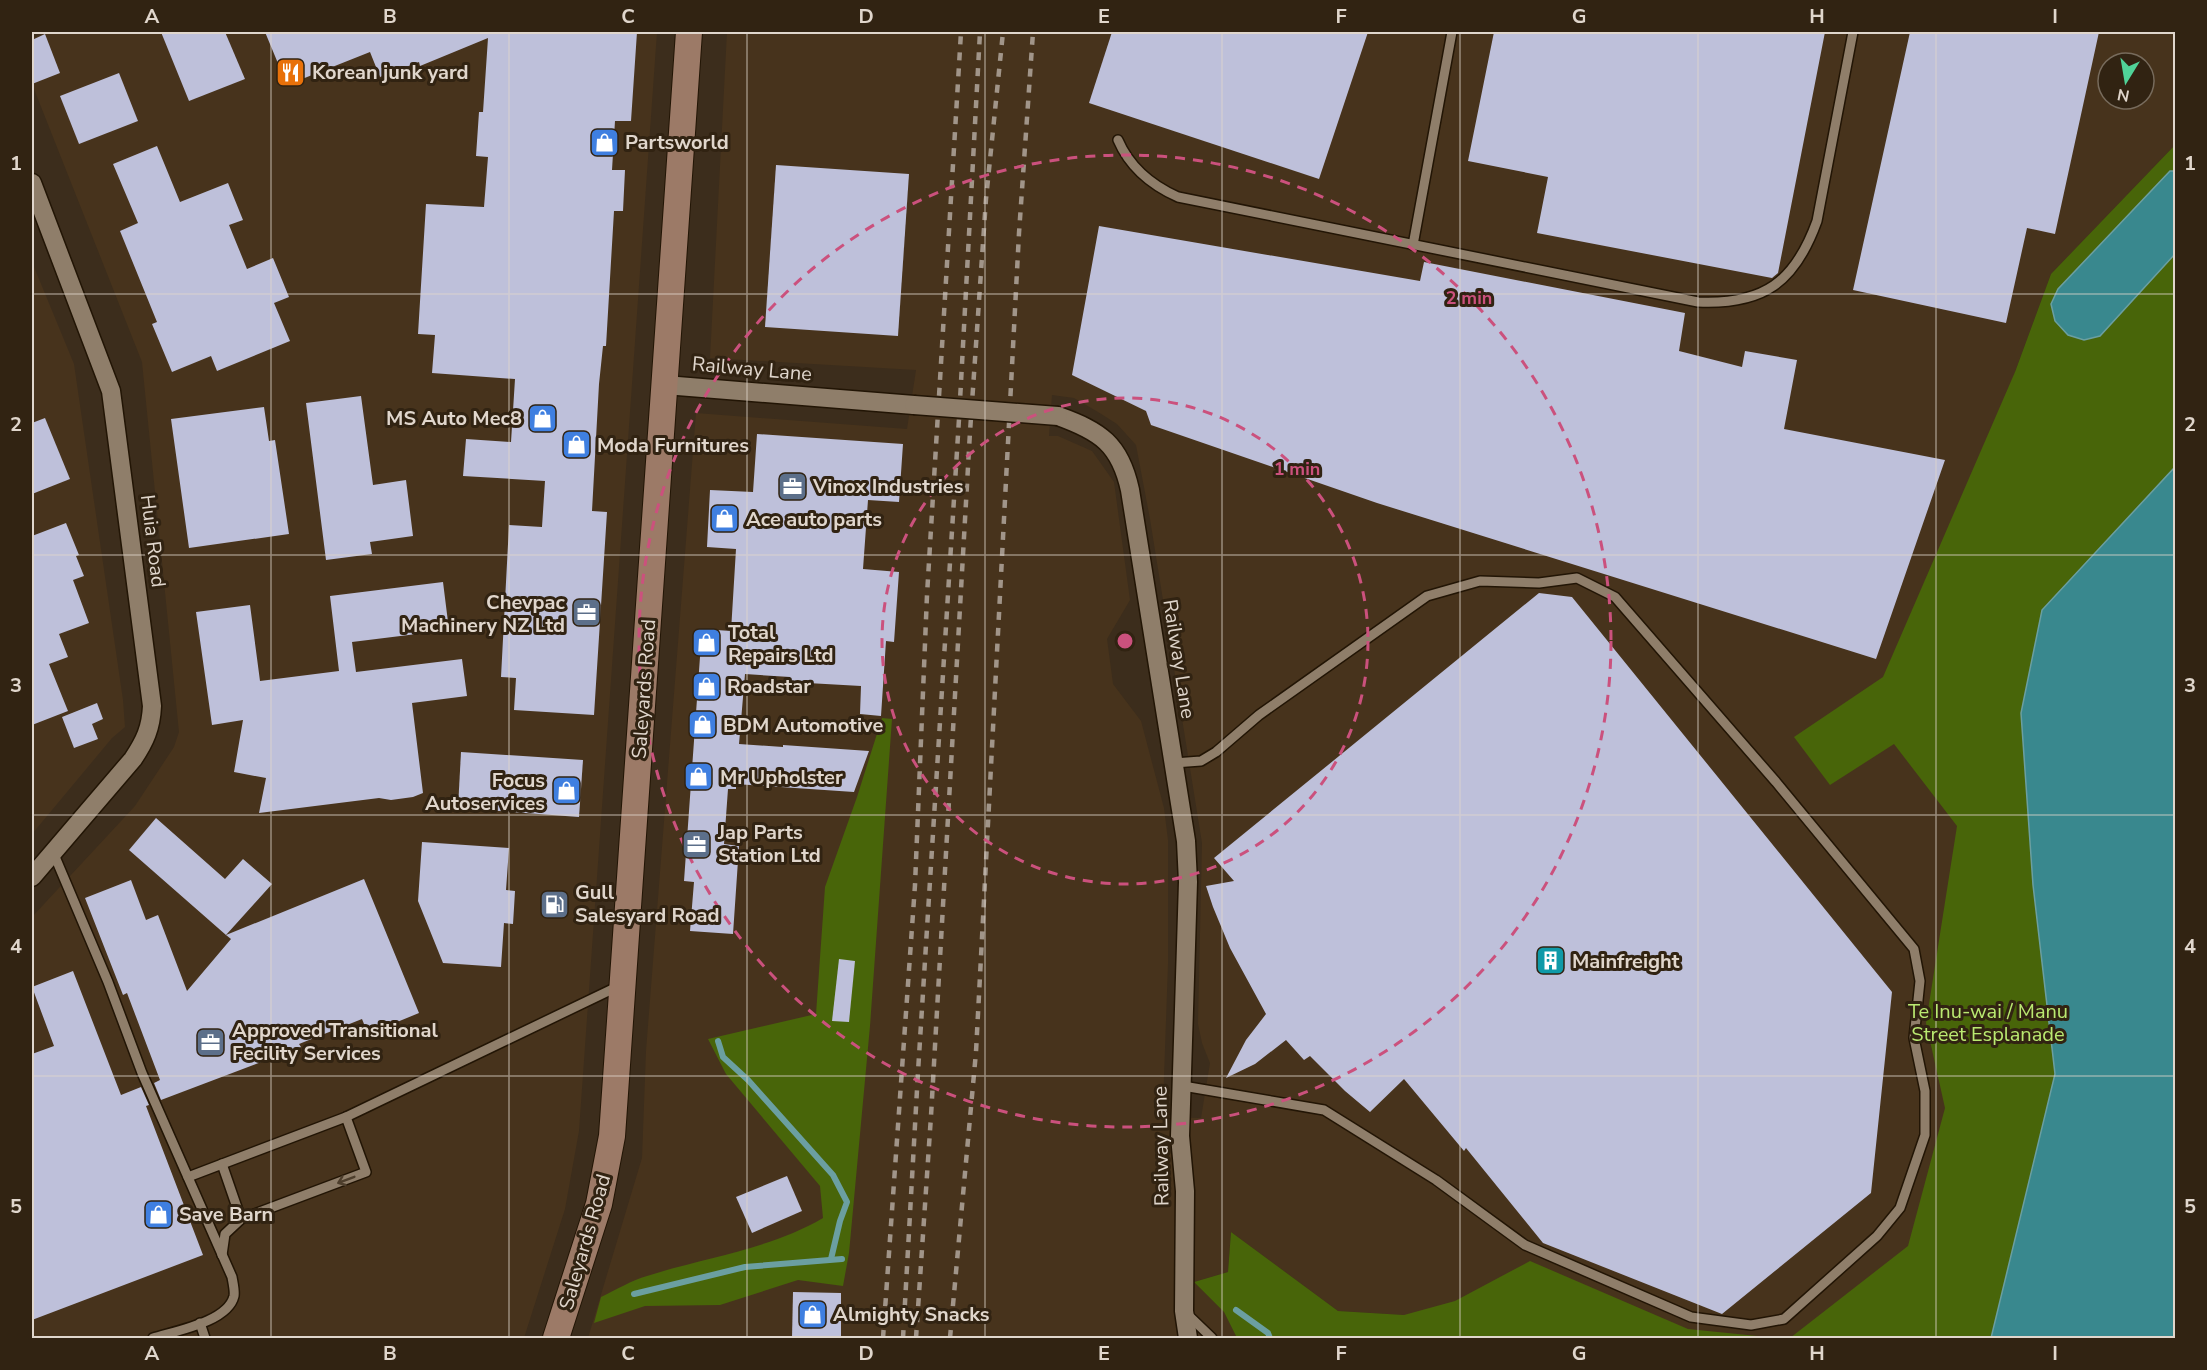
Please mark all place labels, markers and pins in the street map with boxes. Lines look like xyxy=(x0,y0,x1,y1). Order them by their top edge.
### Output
restaurant icon: Korean junk yard xyxy=(275,56,307,88)
place label: Korean junk yard xyxy=(312,59,469,86)
shop icon: Partsworld xyxy=(588,126,620,158)
place label: Partsworld xyxy=(625,129,729,156)
shop icon: MS Auto Mec8 xyxy=(527,402,559,434)
place label: MS Auto Mec8 xyxy=(386,405,522,432)
shop icon: Moda Furnitures xyxy=(560,429,592,461)
place label: Moda Furnitures xyxy=(597,432,749,459)
office icon: Vinox Industries xyxy=(776,470,808,502)
place label: Vinox Industries xyxy=(812,473,964,500)
shop icon: Ace auto parts xyxy=(709,503,741,535)
place label: Ace auto parts xyxy=(746,506,882,533)
place label: Chevpac Machinery NZ Ltd xyxy=(401,589,566,639)
office icon: Chevpac Machinery NZ Ltd xyxy=(570,597,602,629)
place label: Total Repairs Ltd xyxy=(728,619,833,669)
shop icon: Total Repairs Ltd xyxy=(691,627,723,659)
centre of rings xyxy=(1115,631,1135,651)
shop icon: Roadstar xyxy=(690,670,722,702)
place label: Roadstar xyxy=(727,673,811,700)
shop icon: BDM Automotive xyxy=(686,709,718,741)
place label: BDM Automotive xyxy=(723,712,883,739)
shop icon: Mr Upholster xyxy=(683,761,715,793)
place label: Mr Upholster xyxy=(720,764,843,791)
place label: Focus Autoservices xyxy=(425,767,545,817)
shop icon: Focus Autoservices xyxy=(550,775,582,807)
place label: Jap Parts Station Ltd xyxy=(717,819,821,869)
office icon: Jap Parts Station Ltd xyxy=(681,828,713,860)
place label: Gull Salesyard Road xyxy=(575,879,720,929)
fuel station icon: Gull Salesyard Road xyxy=(538,888,570,920)
building icon: Mainfreight xyxy=(1535,945,1567,977)
place label: Mainfreight xyxy=(1572,948,1680,975)
place label: Approved Transitional Fecility Services xyxy=(232,1017,438,1067)
office icon: Approved Transitional Fecility Services xyxy=(195,1026,227,1058)
shop icon: Save Barn xyxy=(142,1198,174,1230)
place label: Save Barn xyxy=(179,1201,273,1228)
shop icon: Almighty Snacks xyxy=(796,1298,828,1330)
place label: Almighty Snacks xyxy=(833,1301,990,1328)

